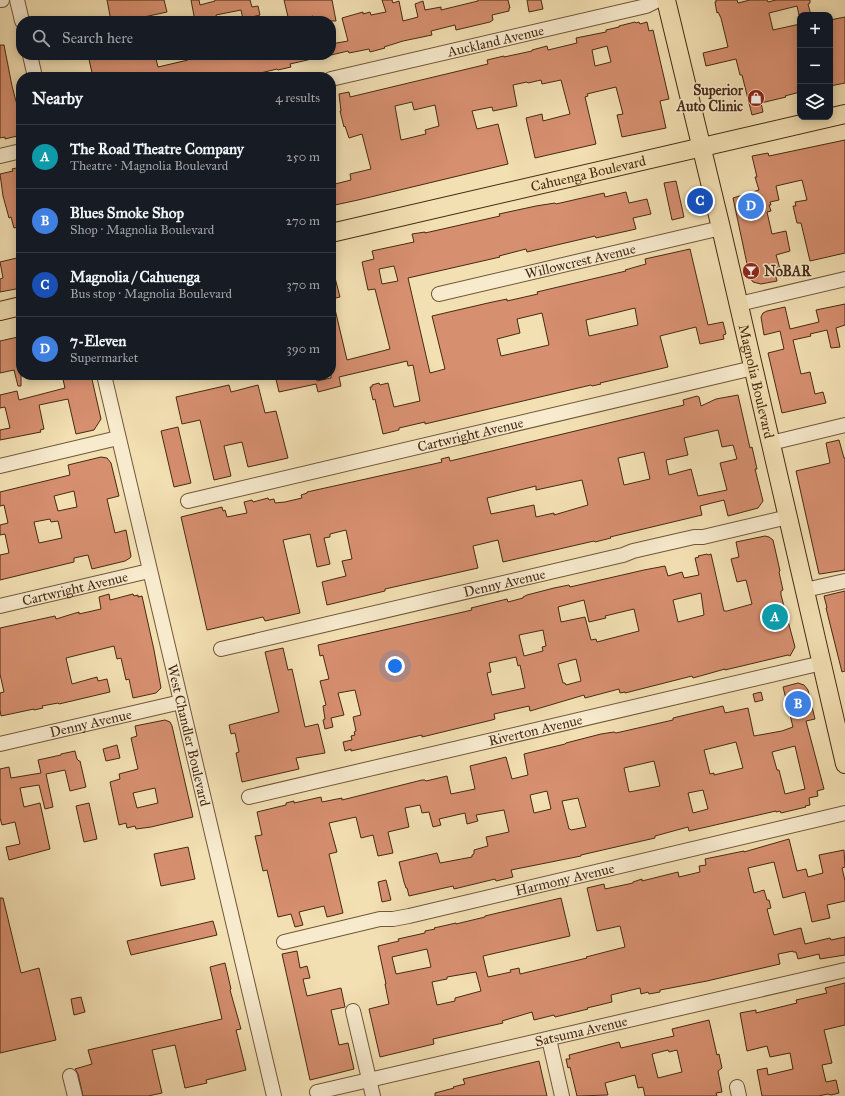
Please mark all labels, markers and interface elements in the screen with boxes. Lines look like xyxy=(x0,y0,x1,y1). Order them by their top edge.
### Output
map controls xyxy=(797,12,833,120)
button: + xyxy=(797,12,833,48)
search box xyxy=(16,16,336,60)
street label: Auckland Avenue xyxy=(445,22,546,61)
icon: search xyxy=(30,27,52,49)
text: Search here xyxy=(62,29,133,47)
button: − xyxy=(797,48,833,84)
place label: Superior Auto Clinic xyxy=(676,82,744,115)
button: layers xyxy=(797,84,833,120)
text: Nearby xyxy=(32,88,83,109)
shop icon: Superior Auto Clinic xyxy=(746,88,766,108)
text: 4 results xyxy=(275,90,320,106)
text: The Road Theatre Company xyxy=(70,140,244,158)
text: A xyxy=(41,149,49,165)
text: 250 m xyxy=(286,149,320,165)
street label: Cahuenga Boulevard xyxy=(529,152,648,196)
text: Theatre · Magnolia Boulevard xyxy=(70,158,228,174)
pin: C xyxy=(687,186,713,216)
pin: D xyxy=(738,191,764,221)
text: Blues Smoke Shop xyxy=(70,204,184,222)
text: B xyxy=(41,213,49,229)
text: 270 m xyxy=(286,213,320,229)
text: Shop · Magnolia Boulevard xyxy=(70,222,214,238)
street label: Willowcrest Avenue xyxy=(523,240,637,283)
bar icon: NoBAR xyxy=(741,261,761,281)
place label: NoBAR xyxy=(764,263,812,280)
text: Magnolia / Cahuenga xyxy=(70,268,200,286)
text: C xyxy=(41,277,49,293)
text: 370 m xyxy=(287,277,320,293)
text: Bus stop · Magnolia Boulevard xyxy=(70,286,232,302)
street label: Magnolia Boulevard xyxy=(735,323,777,440)
text: 7-Eleven xyxy=(70,332,126,350)
text: D xyxy=(40,341,50,357)
text: 390 m xyxy=(287,341,320,357)
text: Supermarket xyxy=(70,350,138,366)
street label: Cartwright Avenue xyxy=(416,414,525,456)
street label: Denny Avenue xyxy=(462,565,547,601)
street label: Cartwright Avenue xyxy=(20,568,130,610)
pin: A xyxy=(762,602,788,632)
your location xyxy=(385,656,405,676)
street label: West Chandler Boulevard xyxy=(163,662,213,808)
pin: B xyxy=(785,689,811,719)
street label: Denny Avenue xyxy=(48,706,133,741)
street label: Riverton Avenue xyxy=(487,711,584,750)
street label: Harmony Avenue xyxy=(514,860,616,900)
street label: Satsuma Avenue xyxy=(533,1013,629,1050)

